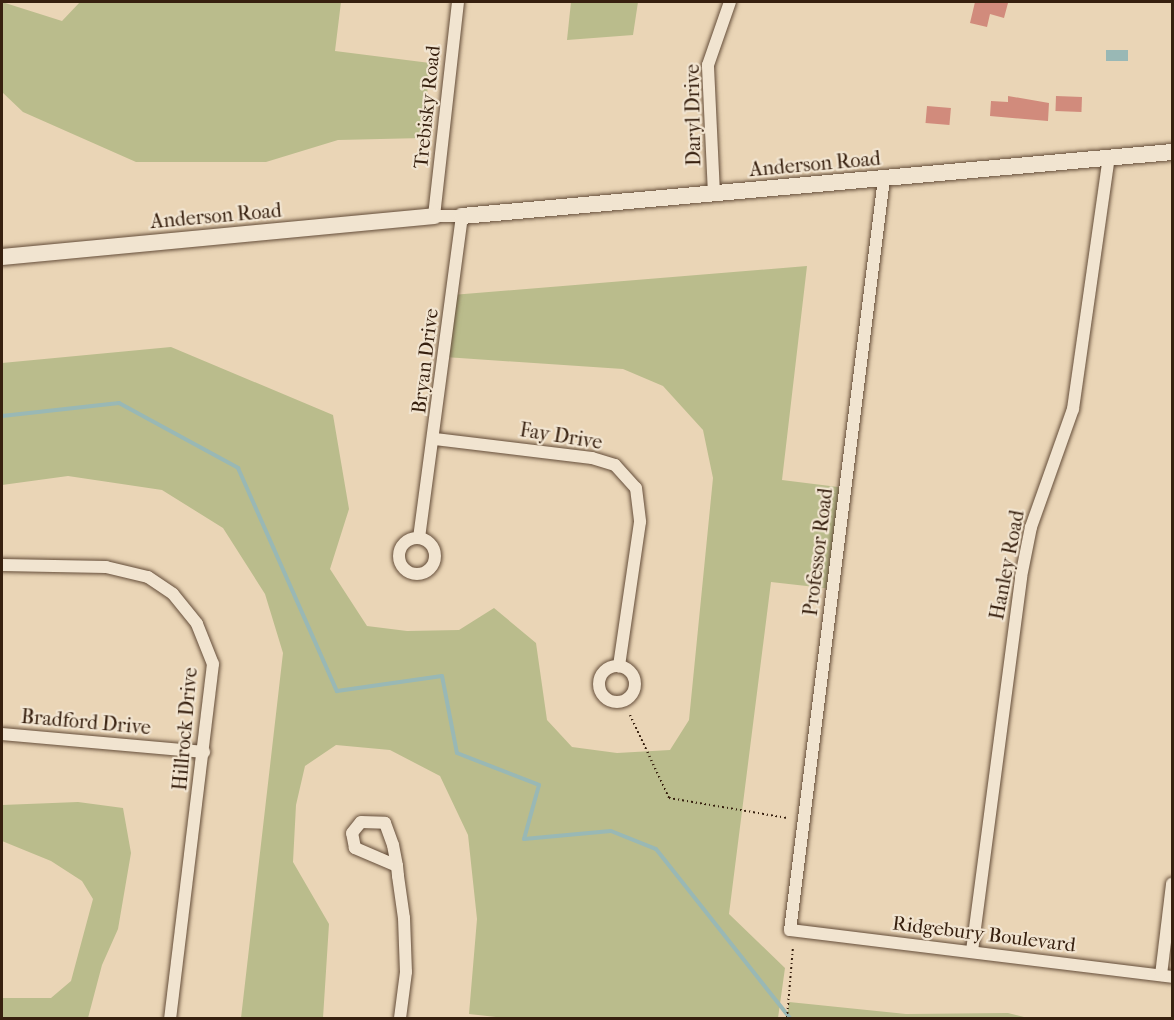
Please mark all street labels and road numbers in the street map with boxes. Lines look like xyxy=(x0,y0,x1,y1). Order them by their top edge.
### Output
street label: Trebisky Road xyxy=(409,44,445,170)
street label: Daryl Drive xyxy=(680,64,706,166)
street label: Anderson Road xyxy=(748,146,882,182)
street label: Anderson Road xyxy=(149,198,283,234)
street label: Bryan Drive xyxy=(407,307,443,415)
street label: Fay Drive xyxy=(518,418,604,454)
street label: Professor Road xyxy=(798,487,838,617)
street label: Hanley Road xyxy=(985,508,1029,622)
street label: Hillrock Drive xyxy=(168,666,202,792)
street label: Bradford Drive xyxy=(20,704,152,740)
street label: Ridgebury Boulevard xyxy=(891,911,1077,957)

